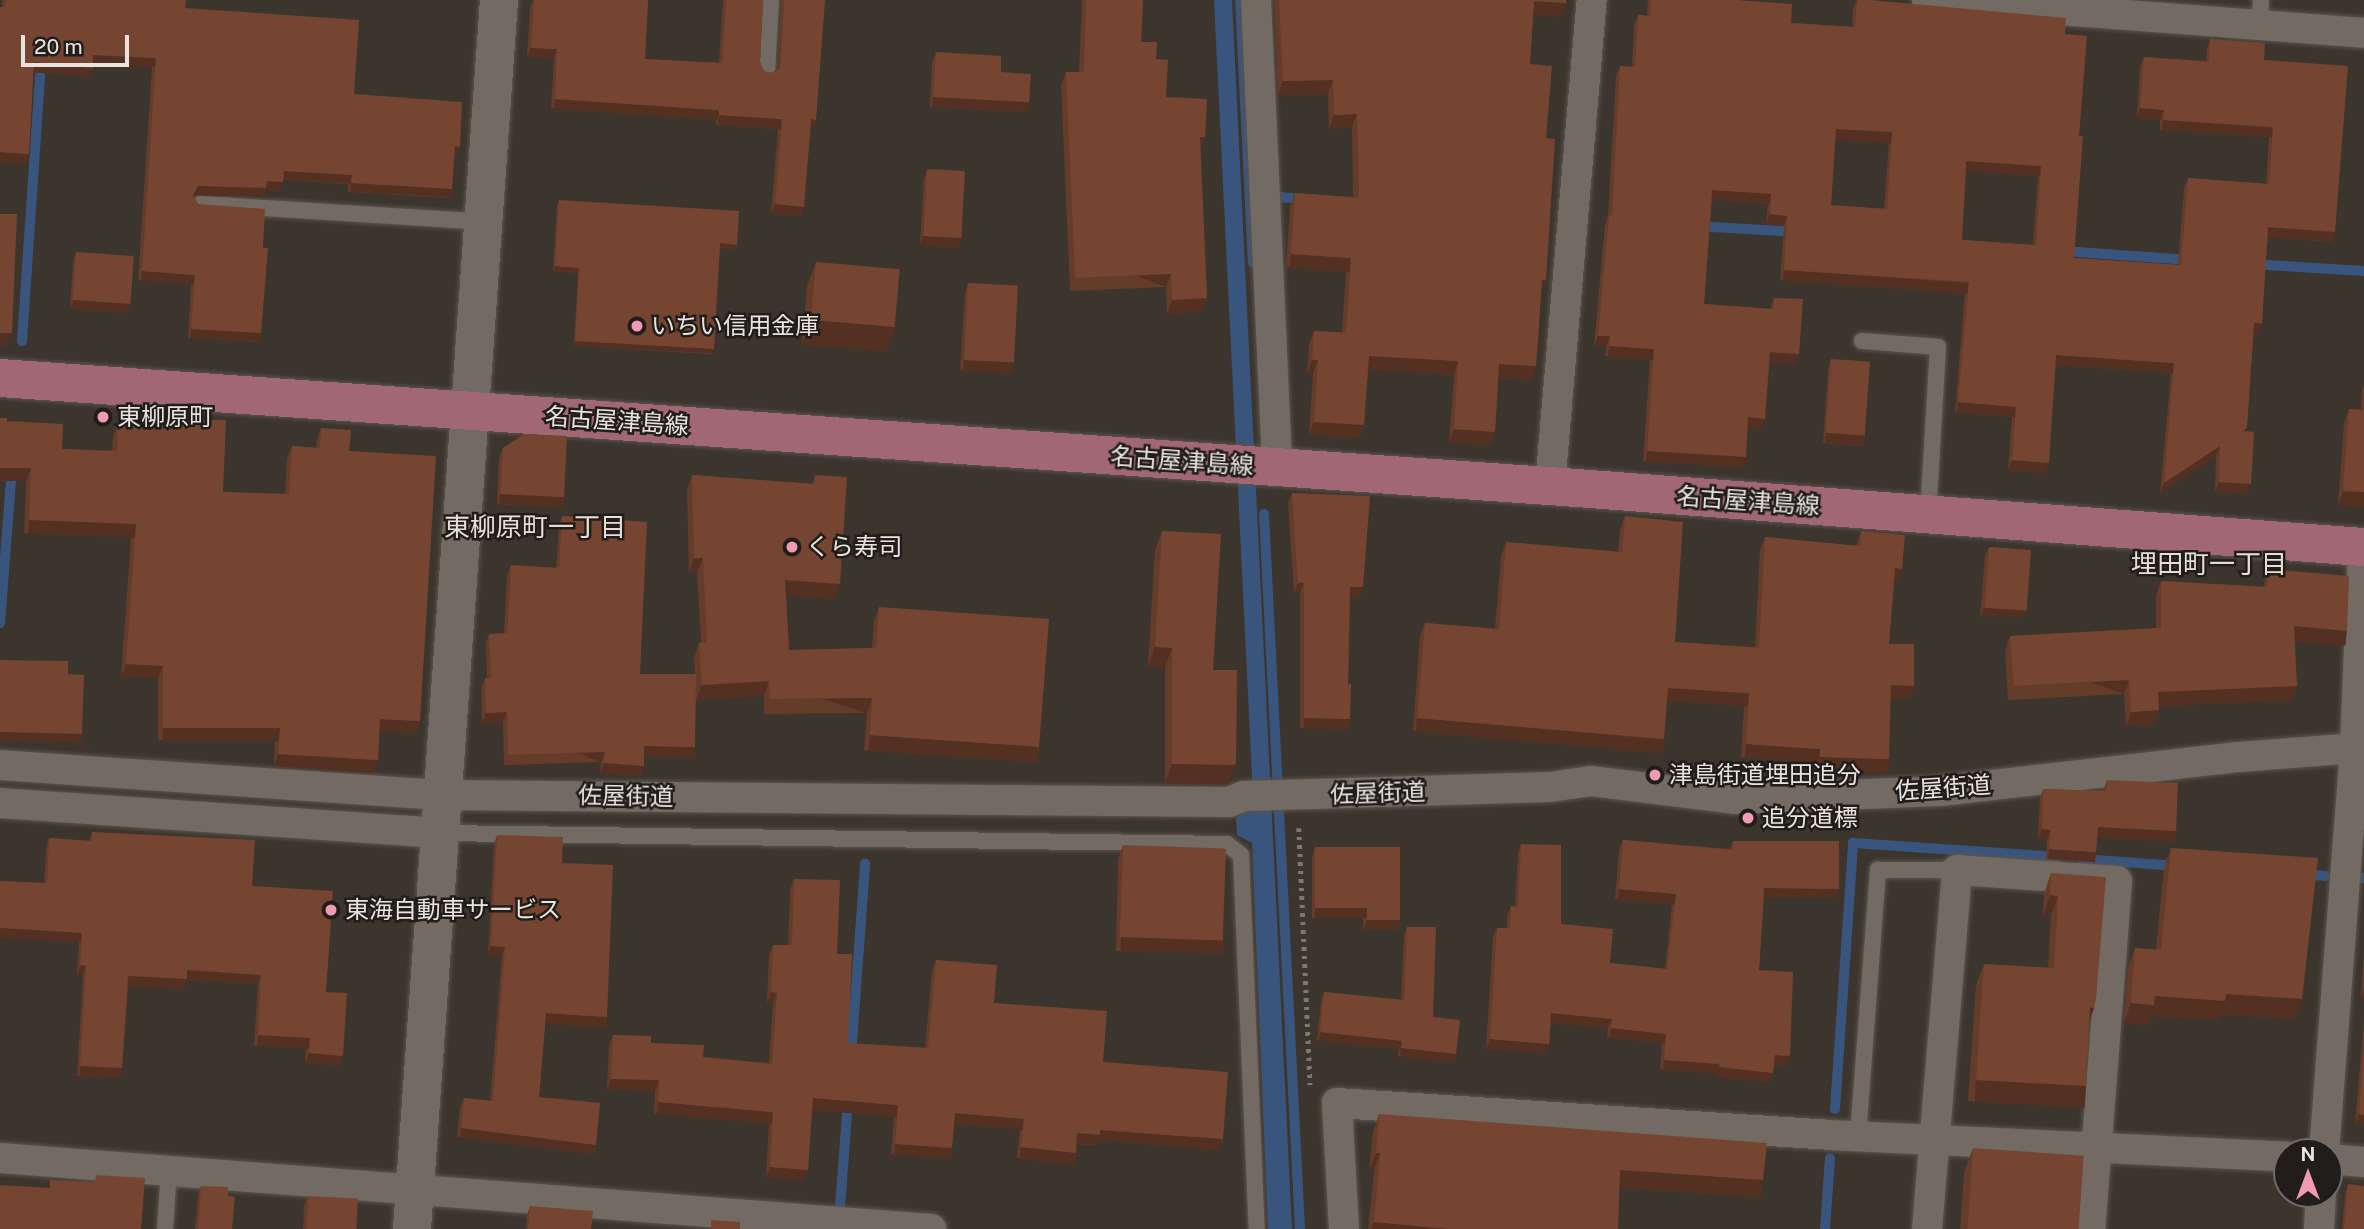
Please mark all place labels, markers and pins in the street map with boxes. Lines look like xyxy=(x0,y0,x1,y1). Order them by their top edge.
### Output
place label: いちい信用金庫 xyxy=(651,312,819,340)
marker: いちい信用金庫 xyxy=(629,318,645,334)
place label: 東柳原町 xyxy=(117,403,213,431)
marker: 東柳原町 xyxy=(95,409,111,425)
place label: くら寿司 xyxy=(806,533,902,561)
marker: くら寿司 xyxy=(784,539,800,555)
place label: 津島街道埋田追分 xyxy=(1669,761,1861,789)
marker: 津島街道埋田追分 xyxy=(1647,767,1663,783)
place label: 追分道標 xyxy=(1762,804,1858,832)
marker: 追分道標 xyxy=(1740,810,1756,826)
place label: 東海自動車サービス xyxy=(345,896,561,924)
marker: 東海自動車サービス xyxy=(323,902,339,918)

